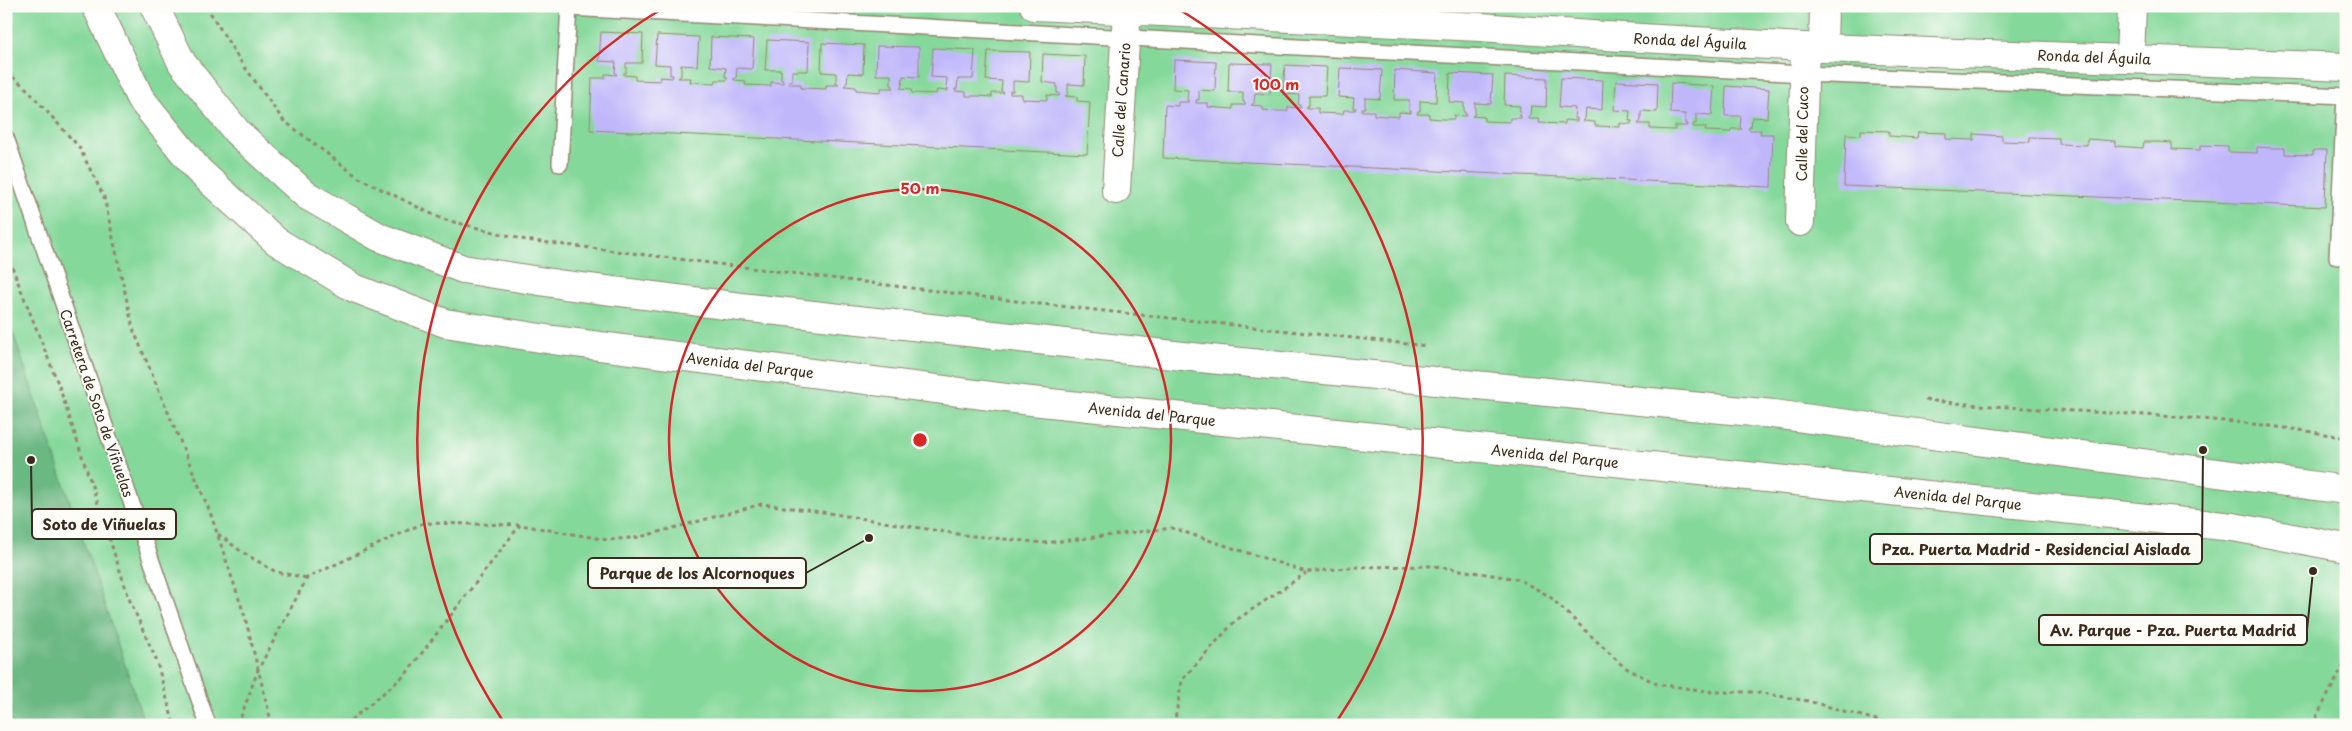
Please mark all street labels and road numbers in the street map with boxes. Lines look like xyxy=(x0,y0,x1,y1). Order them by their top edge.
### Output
street label: Ronda del Águila xyxy=(1633,28,1748,54)
street label: Calle del Canario xyxy=(1107,42,1136,158)
street label: Ronda del Águila xyxy=(2037,45,2151,69)
street label: Calle del Cuco xyxy=(1791,86,1813,182)
street label: Carretera de Soto de Viñuelas xyxy=(55,306,139,500)
street label: Avenida del Parque xyxy=(685,347,815,383)
street label: Avenida del Parque xyxy=(1087,397,1217,431)
street label: Avenida del Parque xyxy=(1490,439,1620,473)
street label: Avenida del Parque xyxy=(1893,481,2023,515)

